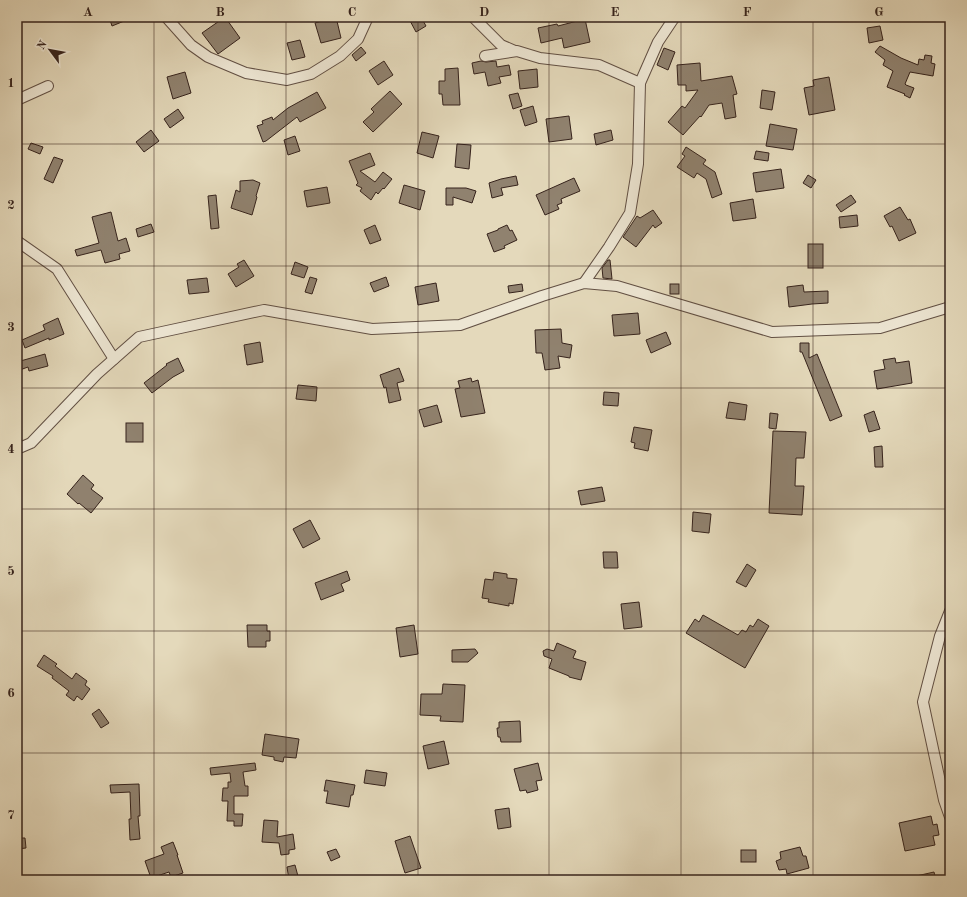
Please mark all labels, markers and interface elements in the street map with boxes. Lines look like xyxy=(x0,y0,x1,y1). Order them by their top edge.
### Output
text: A xyxy=(83,6,93,19)
text: B xyxy=(215,6,225,19)
text: C xyxy=(348,6,356,19)
text: D xyxy=(479,6,489,19)
text: E xyxy=(611,6,620,19)
text: F xyxy=(743,6,752,19)
text: G xyxy=(874,6,884,19)
north arrow xyxy=(30,30,70,70)
text: N xyxy=(36,39,50,52)
text: 1 xyxy=(7,77,15,90)
text: 2 xyxy=(7,199,15,212)
text: 3 xyxy=(7,321,15,334)
text: 4 xyxy=(7,443,15,456)
text: 5 xyxy=(7,565,15,578)
text: 6 xyxy=(7,687,15,700)
text: 7 xyxy=(7,809,15,822)

